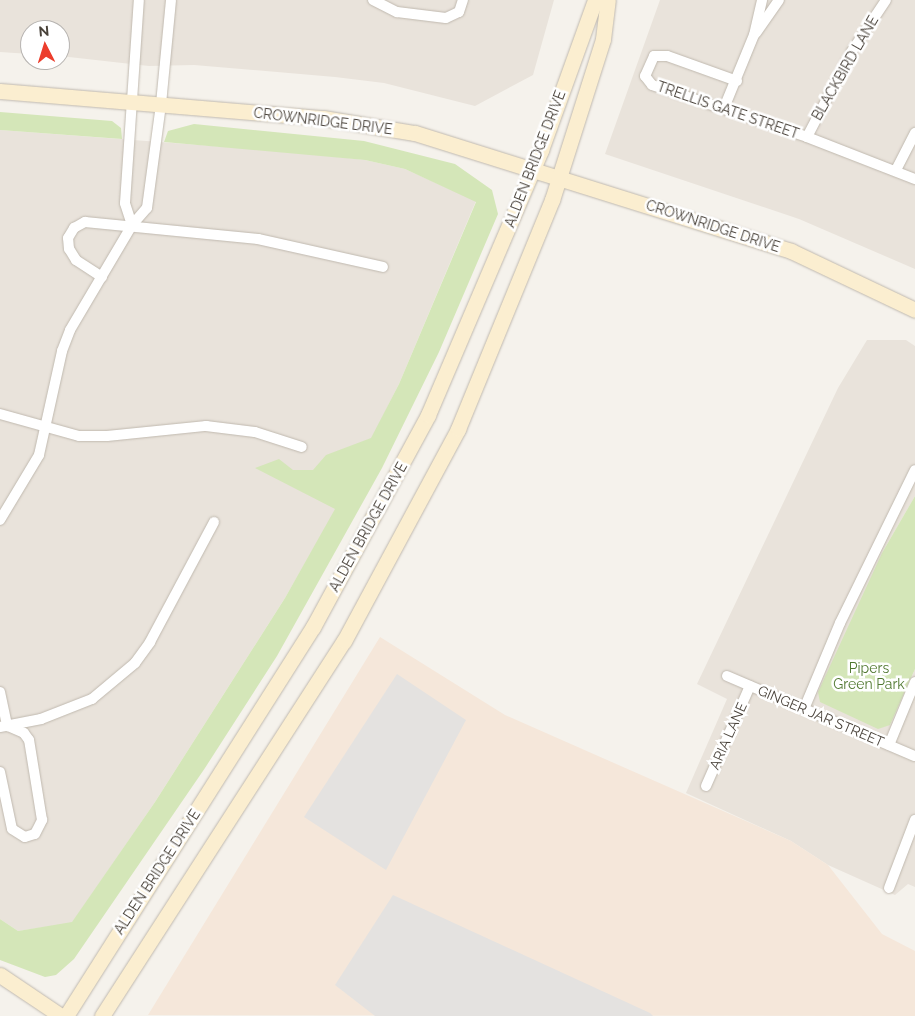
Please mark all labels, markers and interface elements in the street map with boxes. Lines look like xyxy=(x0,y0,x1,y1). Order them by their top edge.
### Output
street label: BLACKBIRD LANE xyxy=(808,13,882,123)
north arrow xyxy=(20,20,70,70)
text: N xyxy=(38,23,50,39)
street label: TRELLIS GATE STREET xyxy=(655,78,801,142)
street label: ALDEN BRIDGE DRIVE xyxy=(501,88,569,230)
street label: CROWNRIDGE DRIVE xyxy=(253,104,393,138)
street label: CROWNRIDGE DRIVE xyxy=(644,196,782,256)
street label: ALDEN BRIDGE DRIVE xyxy=(325,459,411,595)
park label: Pipers Green Park xyxy=(833,660,905,692)
street label: GINGER JAR STREET xyxy=(755,682,887,750)
street label: ARIA LANE xyxy=(706,700,750,772)
street label: ALDEN BRIDGE DRIVE xyxy=(110,807,204,937)

